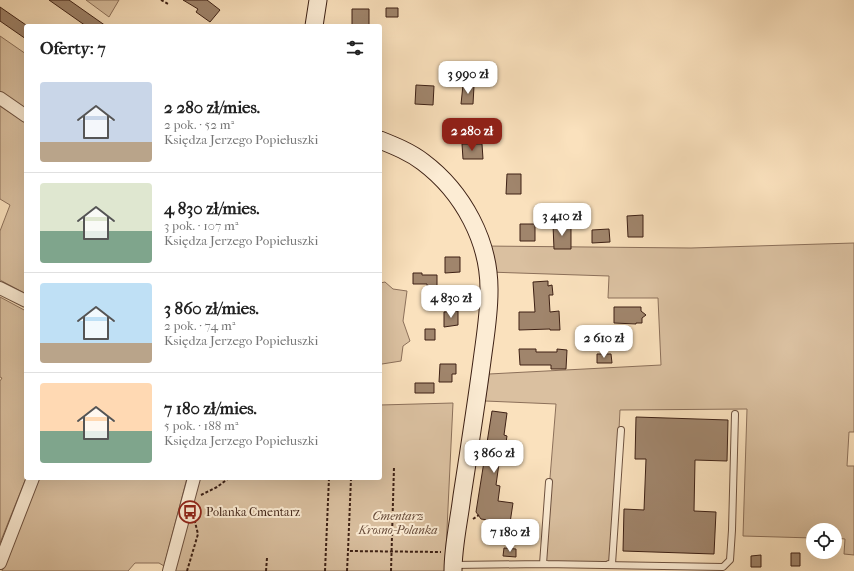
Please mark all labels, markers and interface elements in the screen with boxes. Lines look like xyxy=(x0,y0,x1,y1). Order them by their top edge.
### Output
icon: filters xyxy=(344,37,366,59)
text: Oferty: 7 xyxy=(40,38,106,58)
pin: 3 990 zł xyxy=(427,61,509,95)
text: 3 990 zł xyxy=(447,66,489,81)
text: 2 280 zł/mies. xyxy=(164,97,260,117)
icon: home xyxy=(72,98,120,146)
text: 2 pok. · 52 m² xyxy=(164,117,234,132)
pin: 2 280 zł xyxy=(431,118,513,152)
text: 2 280 zł xyxy=(451,123,493,138)
text: Księdza Jerzego Popiełuszki xyxy=(164,132,318,147)
text: 4 830 zł/mies. xyxy=(164,198,260,218)
icon: home xyxy=(72,199,120,247)
pin: 3 410 zł xyxy=(521,203,603,237)
text: 3 410 zł xyxy=(542,208,582,223)
text: 3 pok. · 107 m² xyxy=(164,218,239,233)
text: Księdza Jerzego Popiełuszki xyxy=(164,233,318,248)
pin: 4 830 zł xyxy=(410,285,492,319)
text: 4 830 zł xyxy=(430,290,472,305)
text: 3 860 zł/mies. xyxy=(164,298,259,318)
icon: home xyxy=(72,299,120,347)
text: 2 pok. · 74 m² xyxy=(164,318,235,333)
pin: 2 610 zł xyxy=(563,325,645,359)
text: 2 610 zł xyxy=(584,330,624,345)
text: Księdza Jerzego Popiełuszki xyxy=(164,333,318,348)
text: 7 180 zł/mies. xyxy=(164,398,257,418)
icon: home xyxy=(72,399,120,447)
text: 5 pok. · 188 m² xyxy=(164,418,239,433)
text: Księdza Jerzego Popiełuszki xyxy=(164,433,318,448)
pin: 3 860 zł xyxy=(453,440,535,474)
text: 3 860 zł xyxy=(474,445,515,460)
bus stop icon: Polanka Cmentarz xyxy=(177,499,203,525)
place label: Polanka Cmentarz xyxy=(206,505,301,519)
park label: Cmentarz Krosno-Polanka xyxy=(357,509,438,537)
pin: 7 180 zł xyxy=(469,519,551,553)
map controls xyxy=(806,523,842,559)
button: locate xyxy=(806,523,842,559)
text: 7 180 zł xyxy=(490,524,530,539)

